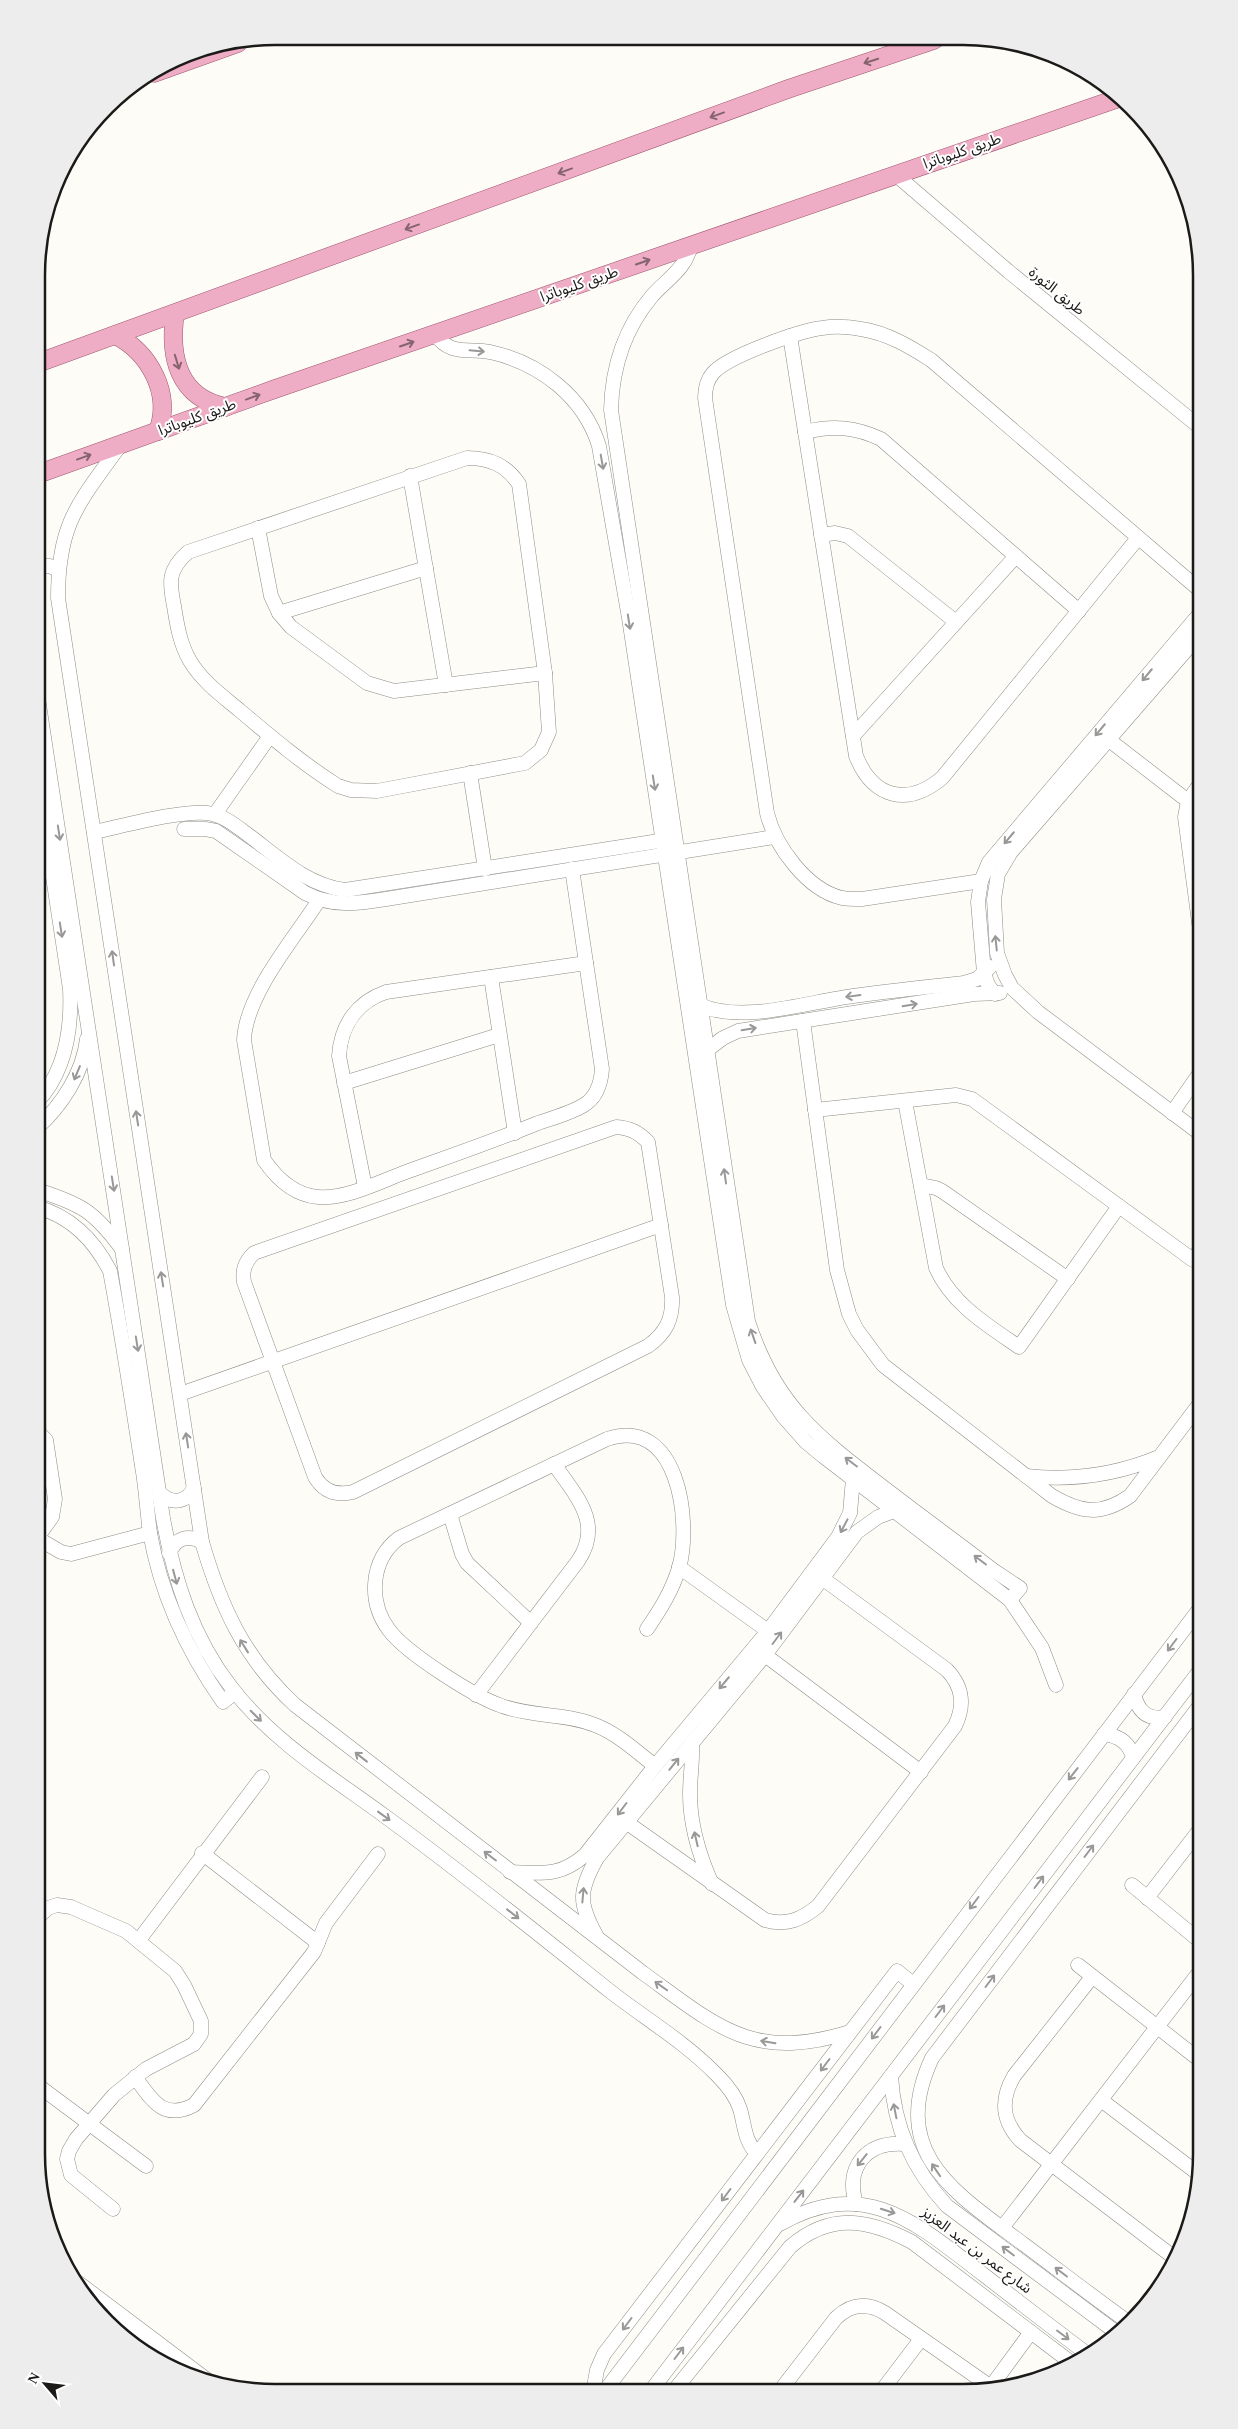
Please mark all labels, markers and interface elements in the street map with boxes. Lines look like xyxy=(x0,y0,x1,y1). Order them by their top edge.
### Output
one-way arrow xyxy=(864,57,879,66)
one-way arrow xyxy=(710,111,726,120)
street label: طريق كليوباترا xyxy=(921,130,1004,174)
one-way arrow xyxy=(558,167,573,176)
one-way arrow xyxy=(405,223,420,232)
one-way arrow xyxy=(635,256,651,266)
street label: طريق كليوباترا xyxy=(538,263,621,307)
street label: طريق الثورة xyxy=(1025,264,1088,320)
one-way arrow xyxy=(399,338,415,348)
one-way arrow xyxy=(469,346,485,356)
one-way arrow xyxy=(173,353,183,369)
one-way arrow xyxy=(245,392,261,401)
street label: طريق كليوباترا xyxy=(156,396,239,440)
one-way arrow xyxy=(76,452,91,461)
one-way arrow xyxy=(598,454,608,470)
one-way arrow xyxy=(625,614,635,630)
one-way arrow xyxy=(1142,668,1153,681)
one-way arrow xyxy=(1095,724,1106,737)
one-way arrow xyxy=(649,775,659,791)
one-way arrow xyxy=(54,824,64,840)
one-way arrow xyxy=(1003,831,1015,844)
one-way arrow xyxy=(56,922,66,938)
one-way arrow xyxy=(991,935,1001,951)
one-way arrow xyxy=(108,950,118,966)
one-way arrow xyxy=(845,991,861,1001)
one-way arrow xyxy=(901,999,917,1009)
one-way arrow xyxy=(741,1024,757,1034)
one-way arrow xyxy=(71,1065,81,1080)
one-way arrow xyxy=(132,1111,142,1127)
one-way arrow xyxy=(720,1168,730,1184)
one-way arrow xyxy=(108,1175,118,1191)
one-way arrow xyxy=(157,1271,167,1287)
one-way arrow xyxy=(748,1329,757,1344)
one-way arrow xyxy=(133,1336,143,1352)
one-way arrow xyxy=(182,1432,192,1448)
one-way arrow xyxy=(844,1457,858,1467)
one-way arrow xyxy=(839,1519,849,1534)
one-way arrow xyxy=(974,1555,987,1566)
one-way arrow xyxy=(171,1568,181,1584)
one-way arrow xyxy=(772,1631,782,1645)
one-way arrow xyxy=(1166,1638,1177,1651)
one-way arrow xyxy=(239,1639,249,1653)
one-way arrow xyxy=(719,1676,730,1689)
one-way arrow xyxy=(250,1710,262,1722)
one-way arrow xyxy=(355,1752,368,1763)
one-way arrow xyxy=(669,1758,680,1771)
one-way arrow xyxy=(1067,1767,1078,1780)
one-way arrow xyxy=(616,1802,627,1815)
one-way arrow xyxy=(377,1810,390,1821)
one-way arrow xyxy=(691,1832,700,1848)
one-way arrow xyxy=(1083,1845,1094,1858)
one-way arrow xyxy=(483,1851,497,1861)
one-way arrow xyxy=(1033,1876,1044,1889)
one-way arrow xyxy=(578,1888,587,1904)
one-way arrow xyxy=(969,1896,979,1910)
one-way arrow xyxy=(506,1909,519,1920)
one-way arrow xyxy=(985,1975,996,1988)
one-way arrow xyxy=(654,1981,668,1991)
one-way arrow xyxy=(935,2005,946,2018)
one-way arrow xyxy=(871,2026,881,2040)
one-way arrow xyxy=(760,2037,776,2047)
one-way arrow xyxy=(819,2058,830,2071)
one-way arrow xyxy=(889,2103,899,2119)
one-way arrow xyxy=(857,2153,868,2166)
one-way arrow xyxy=(931,2163,941,2177)
one-way arrow xyxy=(721,2188,732,2201)
one-way arrow xyxy=(794,2190,805,2203)
street label: شارع عمر بن عبد العزيز xyxy=(916,2203,1035,2300)
one-way arrow xyxy=(880,2207,896,2217)
one-way arrow xyxy=(1001,2246,1015,2256)
one-way arrow xyxy=(1055,2267,1068,2278)
one-way arrow xyxy=(622,2317,633,2330)
one-way arrow xyxy=(1056,2330,1069,2341)
one-way arrow xyxy=(674,2346,684,2360)
north arrow xyxy=(20,2359,70,2409)
text: N xyxy=(25,2370,43,2386)

